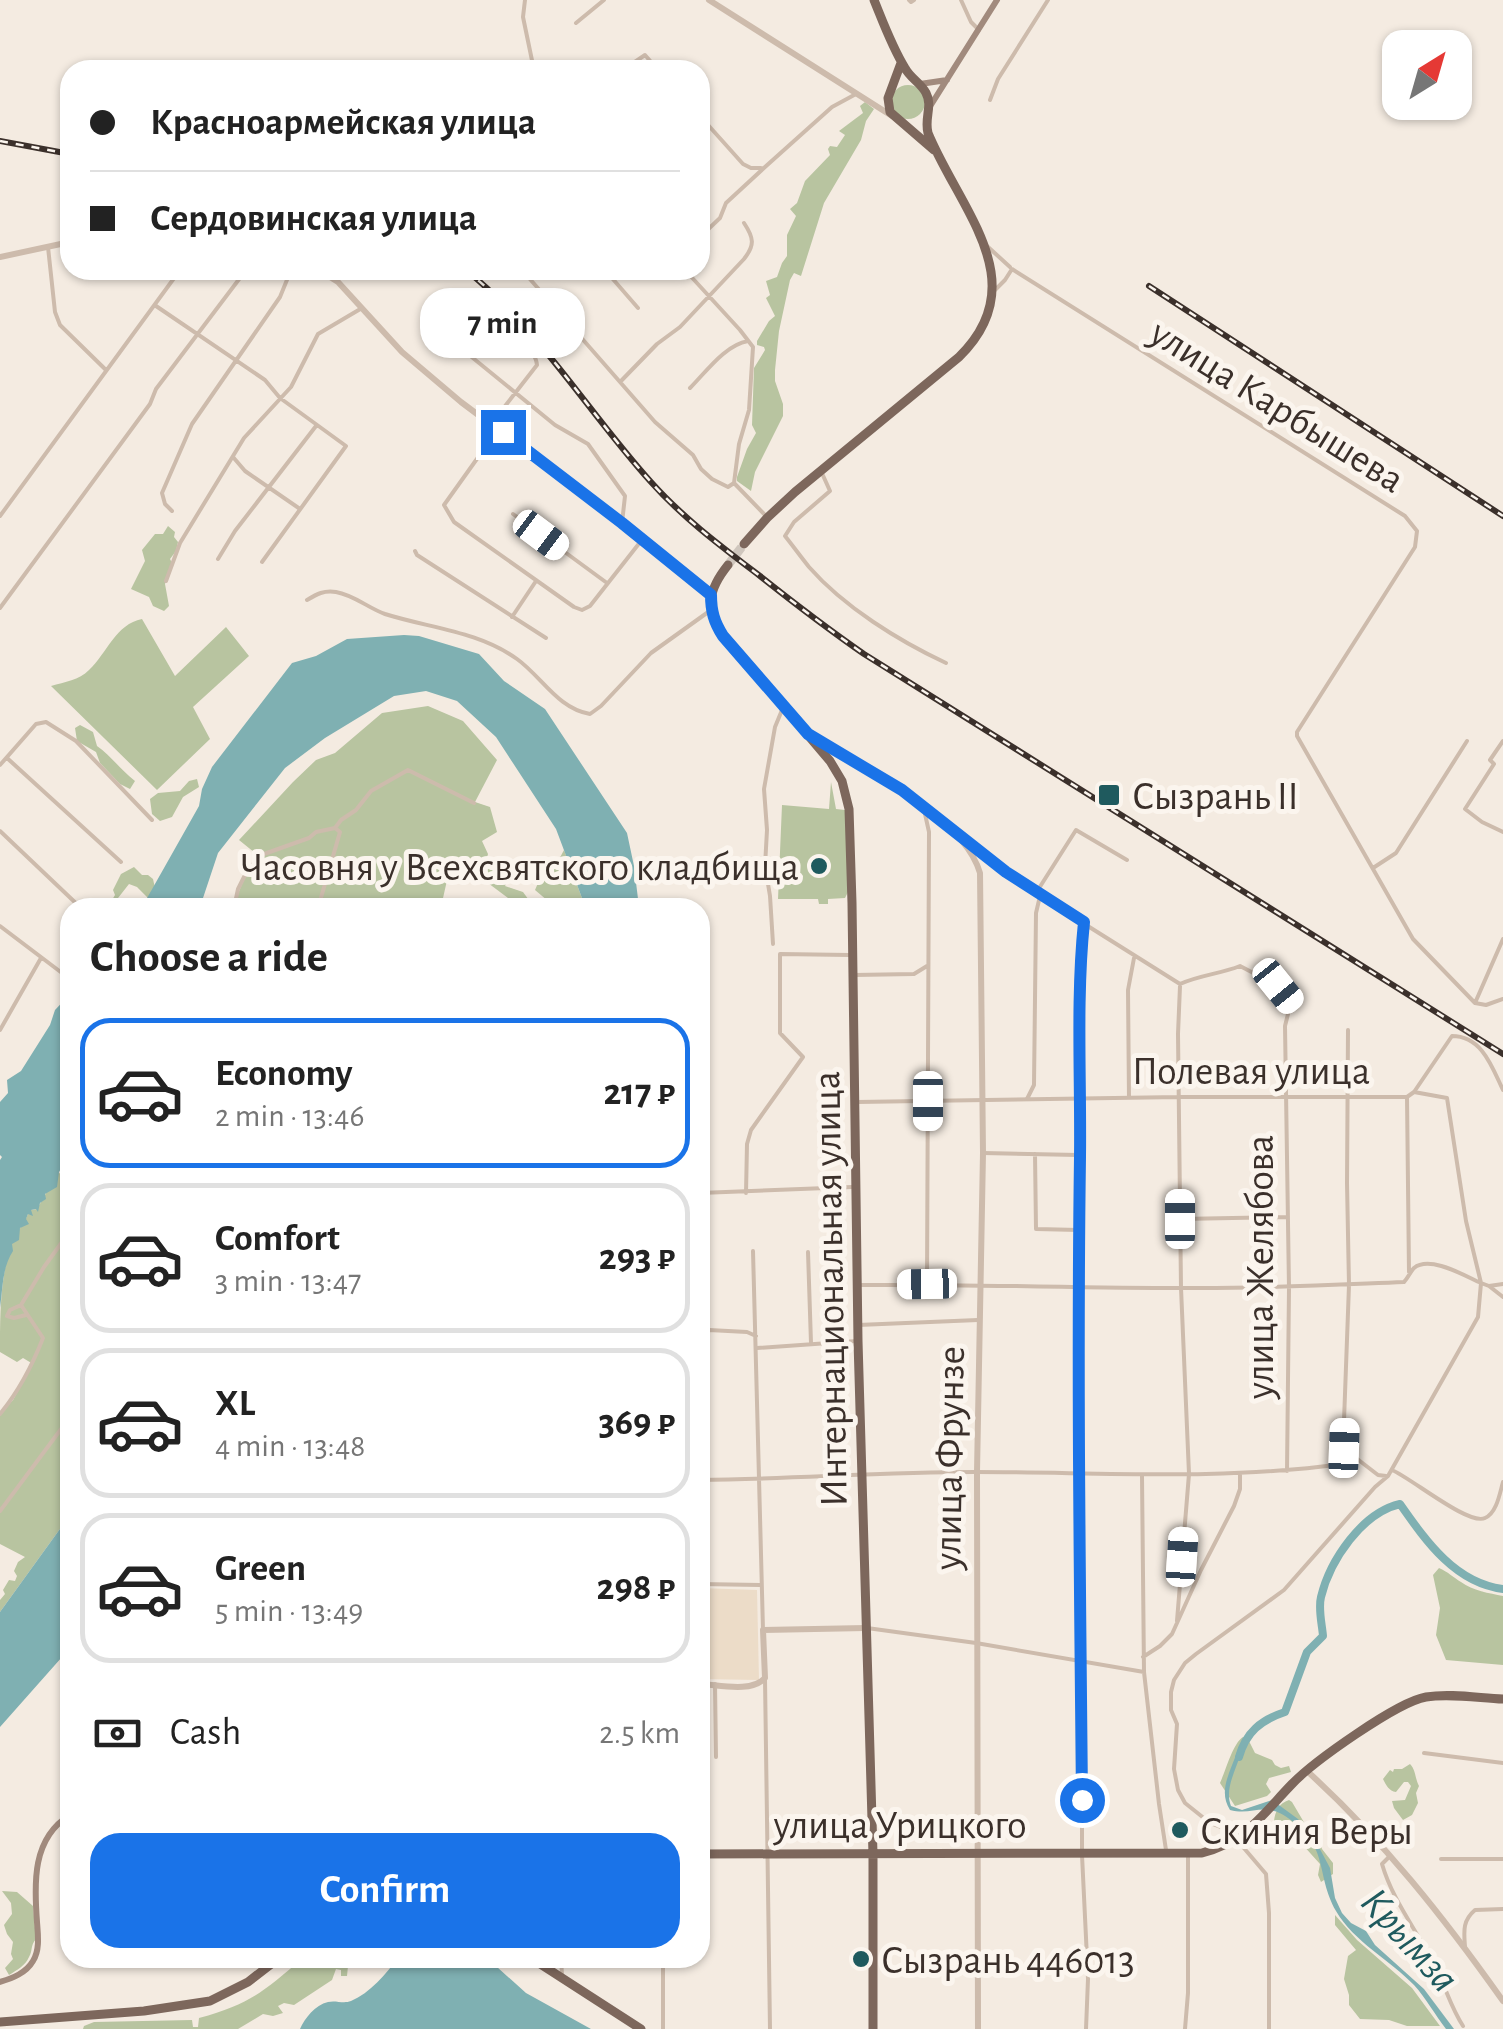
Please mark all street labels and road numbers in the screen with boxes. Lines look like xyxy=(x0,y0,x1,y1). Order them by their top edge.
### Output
street label: улица Карбышева xyxy=(1142,312,1411,501)
street label: Полевая улица xyxy=(1132,1052,1370,1092)
street label: Интернациональная улица xyxy=(807,1071,855,1507)
street label: улица Желябова xyxy=(1241,1135,1281,1400)
street label: улица Фрунзе xyxy=(928,1346,972,1571)
street label: улица Урицкого xyxy=(772,1806,1027,1846)

